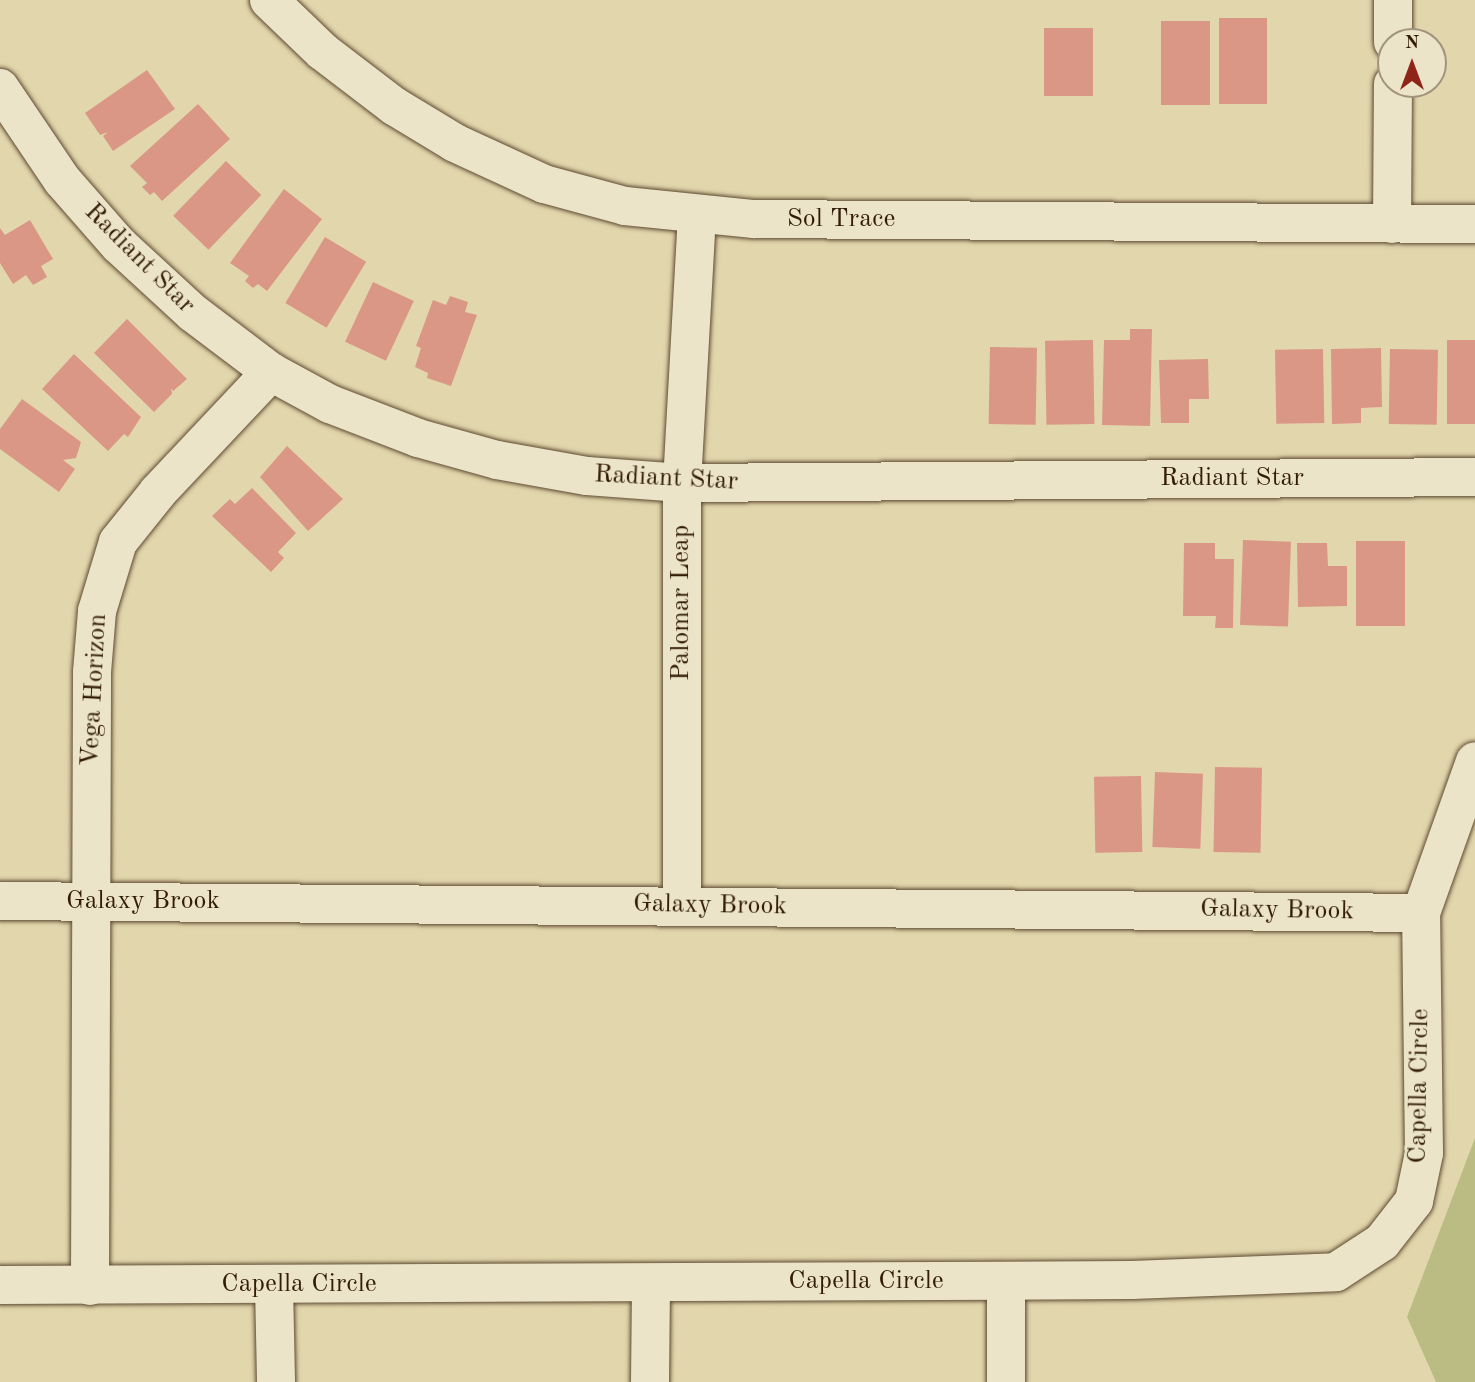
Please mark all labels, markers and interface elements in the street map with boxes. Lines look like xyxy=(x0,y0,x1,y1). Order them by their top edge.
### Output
north arrow xyxy=(1377,28,1447,98)
text: N xyxy=(1405,34,1419,53)
street label: Radiant Star xyxy=(77,197,201,321)
street label: Sol Trace xyxy=(787,204,895,236)
street label: Radiant Star xyxy=(593,460,739,498)
street label: Radiant Star xyxy=(1160,463,1304,495)
street label: Palomar Leap xyxy=(666,525,698,681)
street label: Vega Horizon xyxy=(75,613,115,767)
street label: Galaxy Brook xyxy=(66,886,220,918)
street label: Galaxy Brook xyxy=(633,889,787,923)
street label: Galaxy Brook xyxy=(1200,894,1354,928)
street label: Capella Circle xyxy=(1403,1008,1437,1164)
street label: Capella Circle xyxy=(788,1266,944,1298)
street label: Capella Circle xyxy=(221,1269,377,1301)

